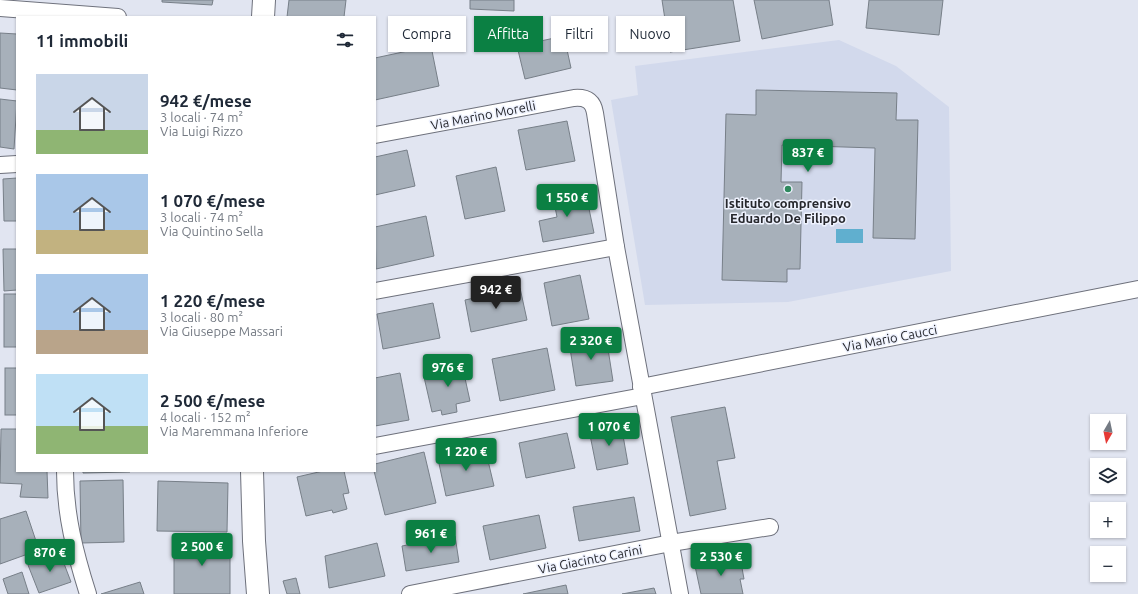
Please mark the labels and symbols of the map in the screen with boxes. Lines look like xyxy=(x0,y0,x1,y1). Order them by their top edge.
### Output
street label: Via Marino Morelli xyxy=(429,98,537,132)
pin: 837 € xyxy=(780,139,836,173)
pin: 1 550 € xyxy=(530,184,604,218)
marker: Istituto comprensivo Eduardo De Filippo xyxy=(783,184,793,194)
place label: Istituto comprensivo Eduardo De Filippo xyxy=(725,196,851,225)
pin: 942 € xyxy=(468,276,524,310)
street label: Via Mario Caucci xyxy=(842,322,938,354)
pin: 2 320 € xyxy=(554,327,628,361)
pin: 976 € xyxy=(420,354,476,388)
pin: 1 070 € xyxy=(572,413,646,447)
north arrow xyxy=(1090,414,1126,450)
pin: 1 220 € xyxy=(429,438,503,472)
pin: 961 € xyxy=(403,520,459,554)
pin: 2 500 € xyxy=(165,533,239,567)
pin: 870 € xyxy=(22,539,78,573)
street label: Via Giacinto Carini xyxy=(537,542,643,576)
pin: 2 530 € xyxy=(684,543,758,577)

